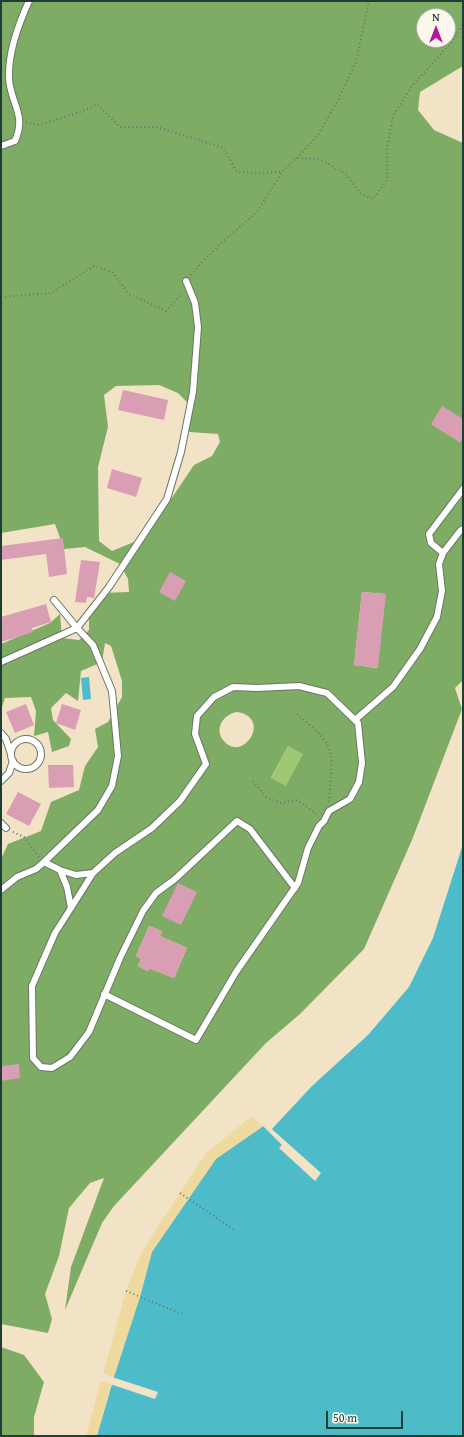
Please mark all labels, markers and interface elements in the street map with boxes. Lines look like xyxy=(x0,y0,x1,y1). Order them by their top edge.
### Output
north arrow xyxy=(416,8,456,48)
text: N xyxy=(432,9,440,25)
scale bar xyxy=(328,1403,405,1429)
text: 50 m xyxy=(333,1409,357,1426)

